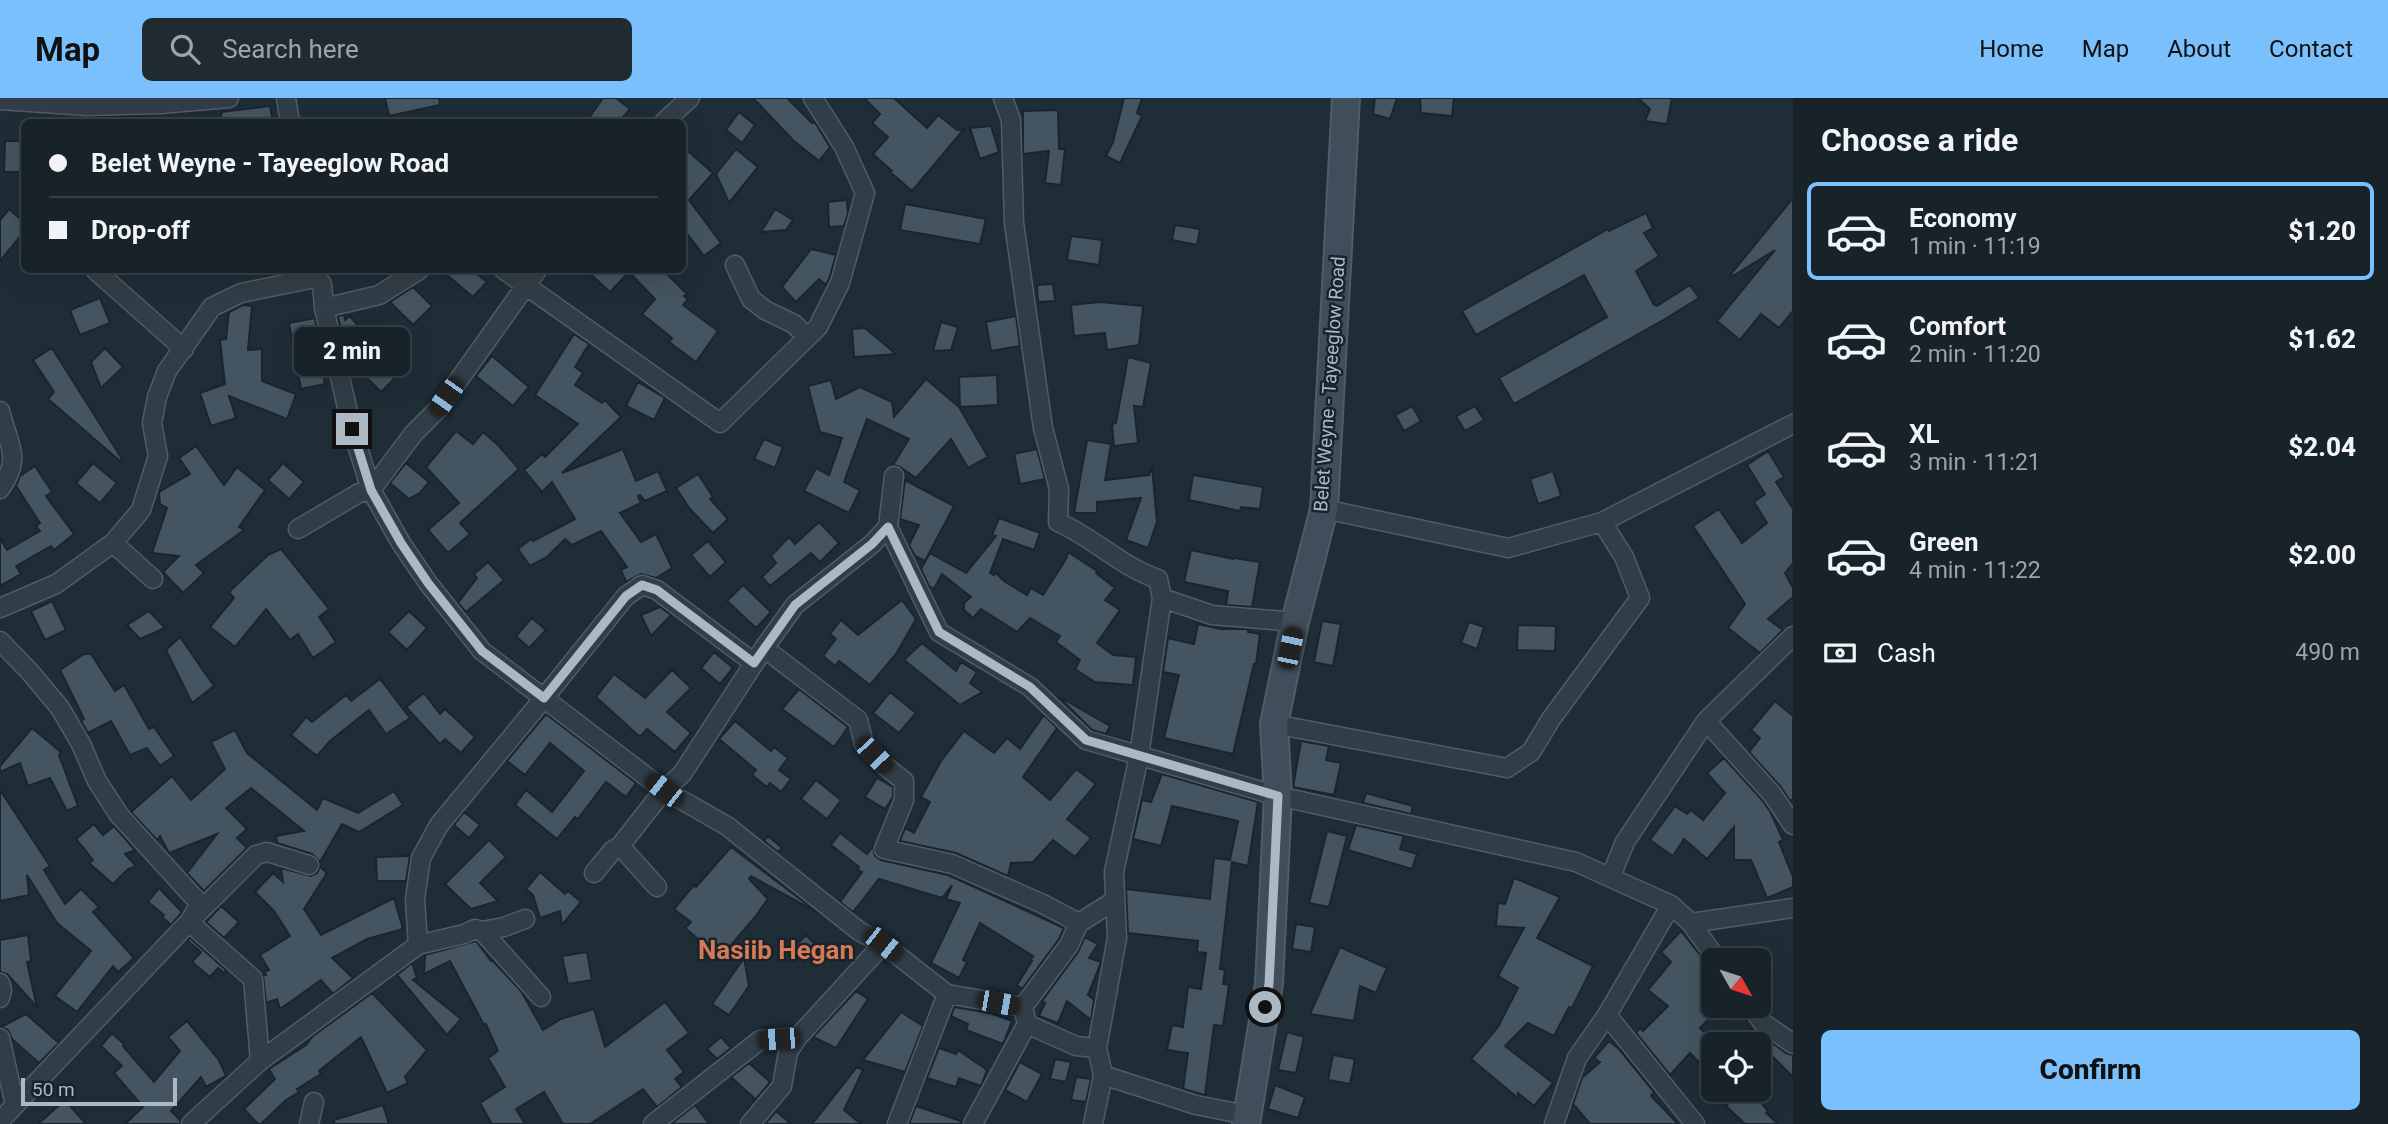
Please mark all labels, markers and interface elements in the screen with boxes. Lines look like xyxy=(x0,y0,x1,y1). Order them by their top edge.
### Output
search box xyxy=(142,18,632,81)
text: Map xyxy=(35,30,100,69)
icon: search xyxy=(166,30,204,68)
text: Search here xyxy=(222,34,359,64)
text: Home xyxy=(1979,35,2044,63)
text: Map xyxy=(2082,35,2129,63)
text: About xyxy=(2167,35,2231,63)
text: Contact xyxy=(2269,35,2353,63)
text: Choose a ride xyxy=(1821,121,2018,159)
text: Belet Weyne - Tayeeglow Road xyxy=(91,148,449,178)
icon: car xyxy=(1825,200,1888,263)
text: Economy xyxy=(1909,203,2016,233)
text: Drop-off xyxy=(91,215,190,245)
text: $1.20 xyxy=(2288,216,2356,246)
text: 1 min · 11:19 xyxy=(1909,233,2041,260)
street label: Belet Weyne - Tayeeglow Road xyxy=(1309,255,1350,513)
icon: car xyxy=(1825,308,1888,371)
text: Comfort xyxy=(1909,311,2006,341)
text: $1.62 xyxy=(2288,324,2356,354)
callout: 2 min xyxy=(294,328,410,376)
text: 2 min xyxy=(323,338,381,365)
text: 2 min · 11:20 xyxy=(1909,341,2041,368)
car xyxy=(426,374,467,420)
route end xyxy=(336,413,368,445)
icon: car xyxy=(1825,416,1888,479)
text: XL xyxy=(1909,419,1940,449)
text: $2.04 xyxy=(2288,432,2356,462)
text: 3 min · 11:21 xyxy=(1909,449,2041,476)
icon: car xyxy=(1825,524,1888,587)
text: Green xyxy=(1909,527,1979,557)
text: $2.00 xyxy=(2288,540,2356,570)
text: 4 min · 11:22 xyxy=(1909,557,2041,584)
car xyxy=(1276,625,1305,671)
icon: cash xyxy=(1821,634,1859,672)
text: Cash xyxy=(1877,638,1936,668)
text: 490 m xyxy=(2295,639,2360,666)
car xyxy=(852,733,897,777)
car xyxy=(641,769,688,811)
car xyxy=(860,923,907,965)
district label: Nasiib Hegan xyxy=(698,935,854,965)
north arrow xyxy=(1701,948,1771,1018)
map controls xyxy=(1701,948,1771,1102)
car xyxy=(976,989,1021,1017)
route start xyxy=(1249,991,1281,1023)
car xyxy=(758,1027,801,1051)
button: Confirm xyxy=(1821,1030,2360,1110)
button: locate xyxy=(1701,1032,1771,1102)
scale bar xyxy=(21,1075,177,1107)
text: 50 m xyxy=(32,1078,75,1101)

